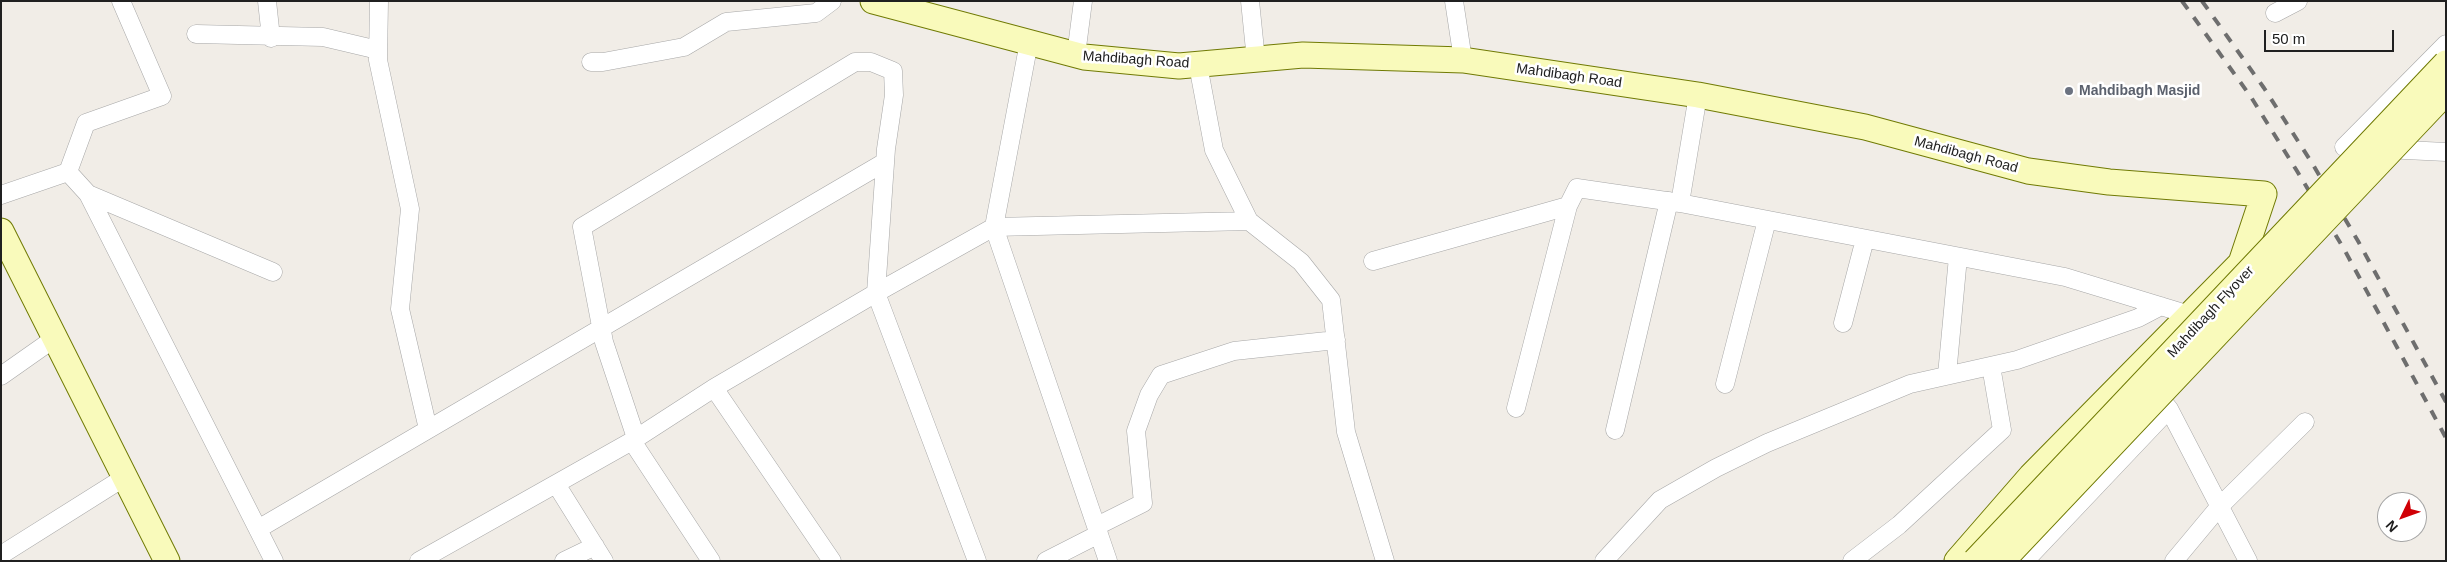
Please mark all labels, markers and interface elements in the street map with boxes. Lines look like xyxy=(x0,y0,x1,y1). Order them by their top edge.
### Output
scale bar xyxy=(2267,20,2397,52)
text: 50 m xyxy=(2272,30,2305,47)
street label: Mahdibagh Road xyxy=(1082,48,1190,72)
street label: Mahdibagh Road xyxy=(1515,60,1623,92)
place label: Mahdibagh Masjid xyxy=(2079,83,2200,99)
marker: Mahdibagh Masjid xyxy=(2063,85,2075,97)
street label: Mahdibagh Road xyxy=(1912,133,2020,177)
street label: Mahdibagh Flyover xyxy=(2164,263,2258,361)
north arrow xyxy=(2377,492,2427,542)
text: N xyxy=(2382,517,2401,535)

